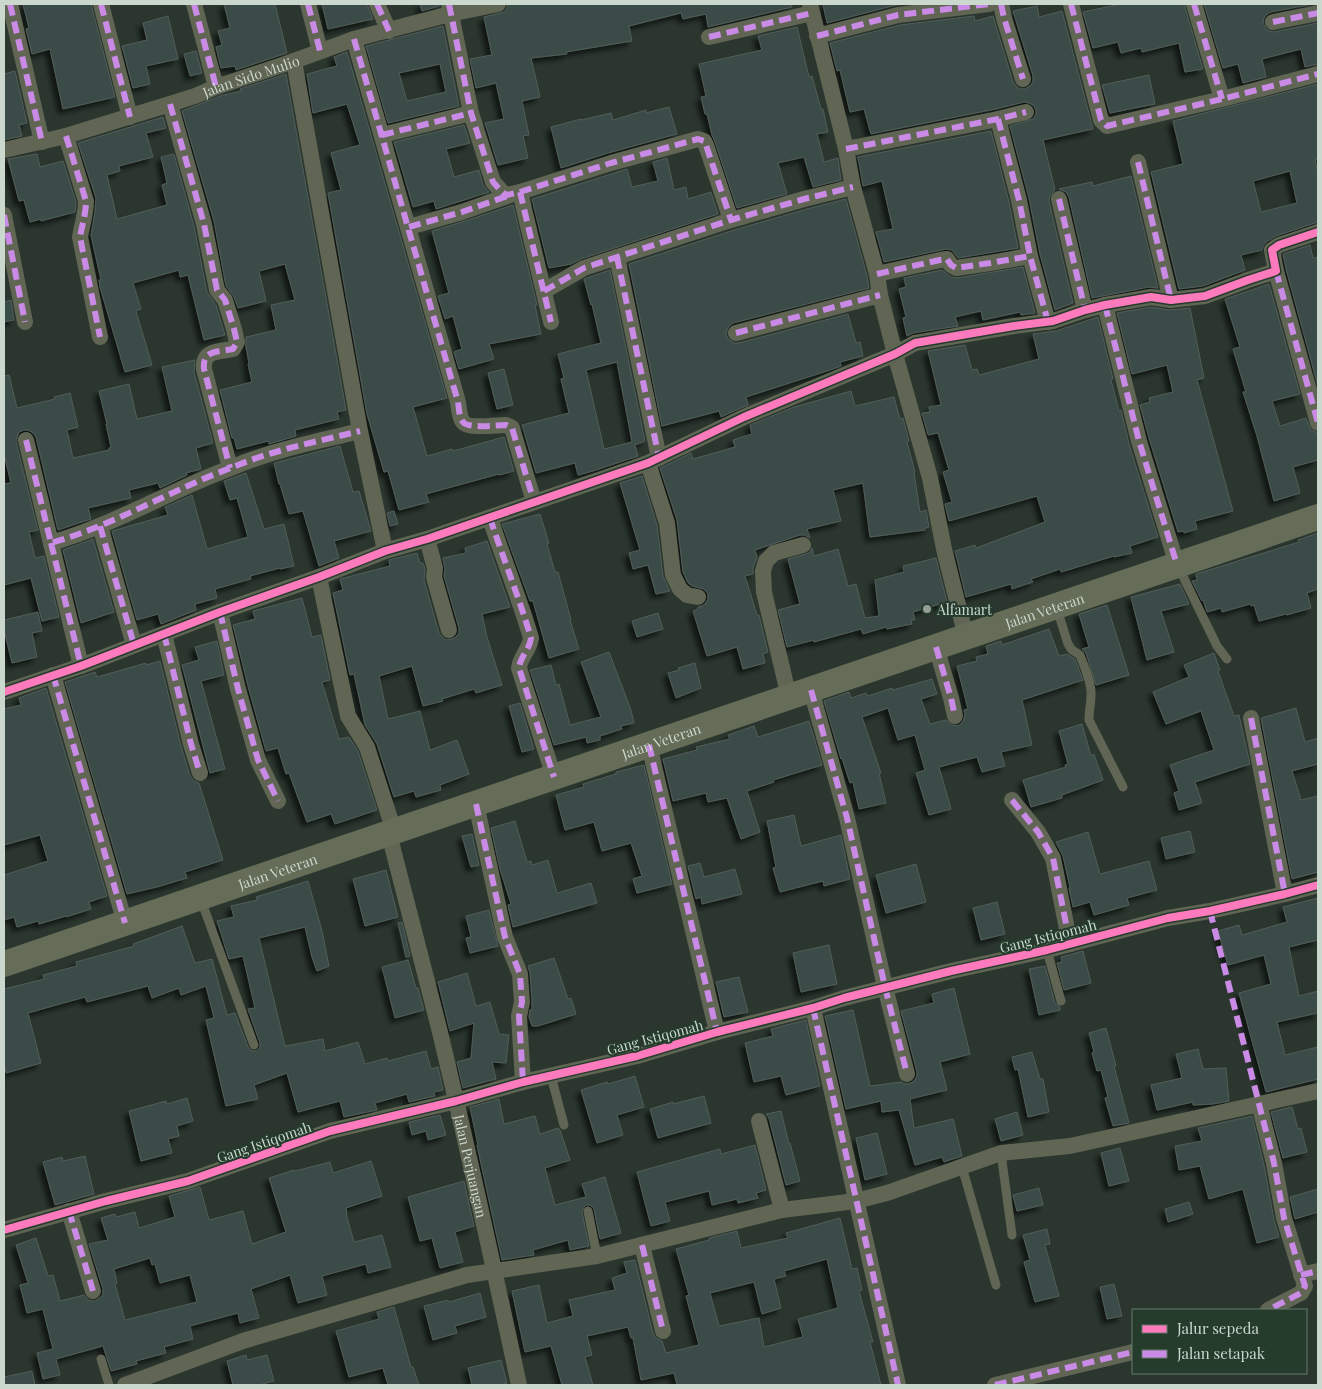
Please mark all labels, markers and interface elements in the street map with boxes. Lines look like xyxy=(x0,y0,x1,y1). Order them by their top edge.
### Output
street label: Jalan Sido Mulio xyxy=(198,50,302,102)
street label: Jalan Veteran xyxy=(1001,588,1087,633)
place label: Alfamart xyxy=(936,600,993,619)
marker: Alfamart xyxy=(921,603,933,615)
street label: Jalan Veteran xyxy=(618,718,704,763)
street label: Jalan Veteran xyxy=(235,848,320,894)
street label: Gang Istiqomah xyxy=(998,915,1099,957)
street label: Gang Istiqomah xyxy=(605,1015,706,1059)
street label: Jalan Perjuangan xyxy=(450,1112,492,1220)
street label: Gang Istiqomah xyxy=(214,1117,315,1167)
legend xyxy=(1132,1309,1307,1374)
text: Jalur sepeda xyxy=(1176,1318,1259,1338)
text: Jalan setapak xyxy=(1176,1343,1266,1363)

